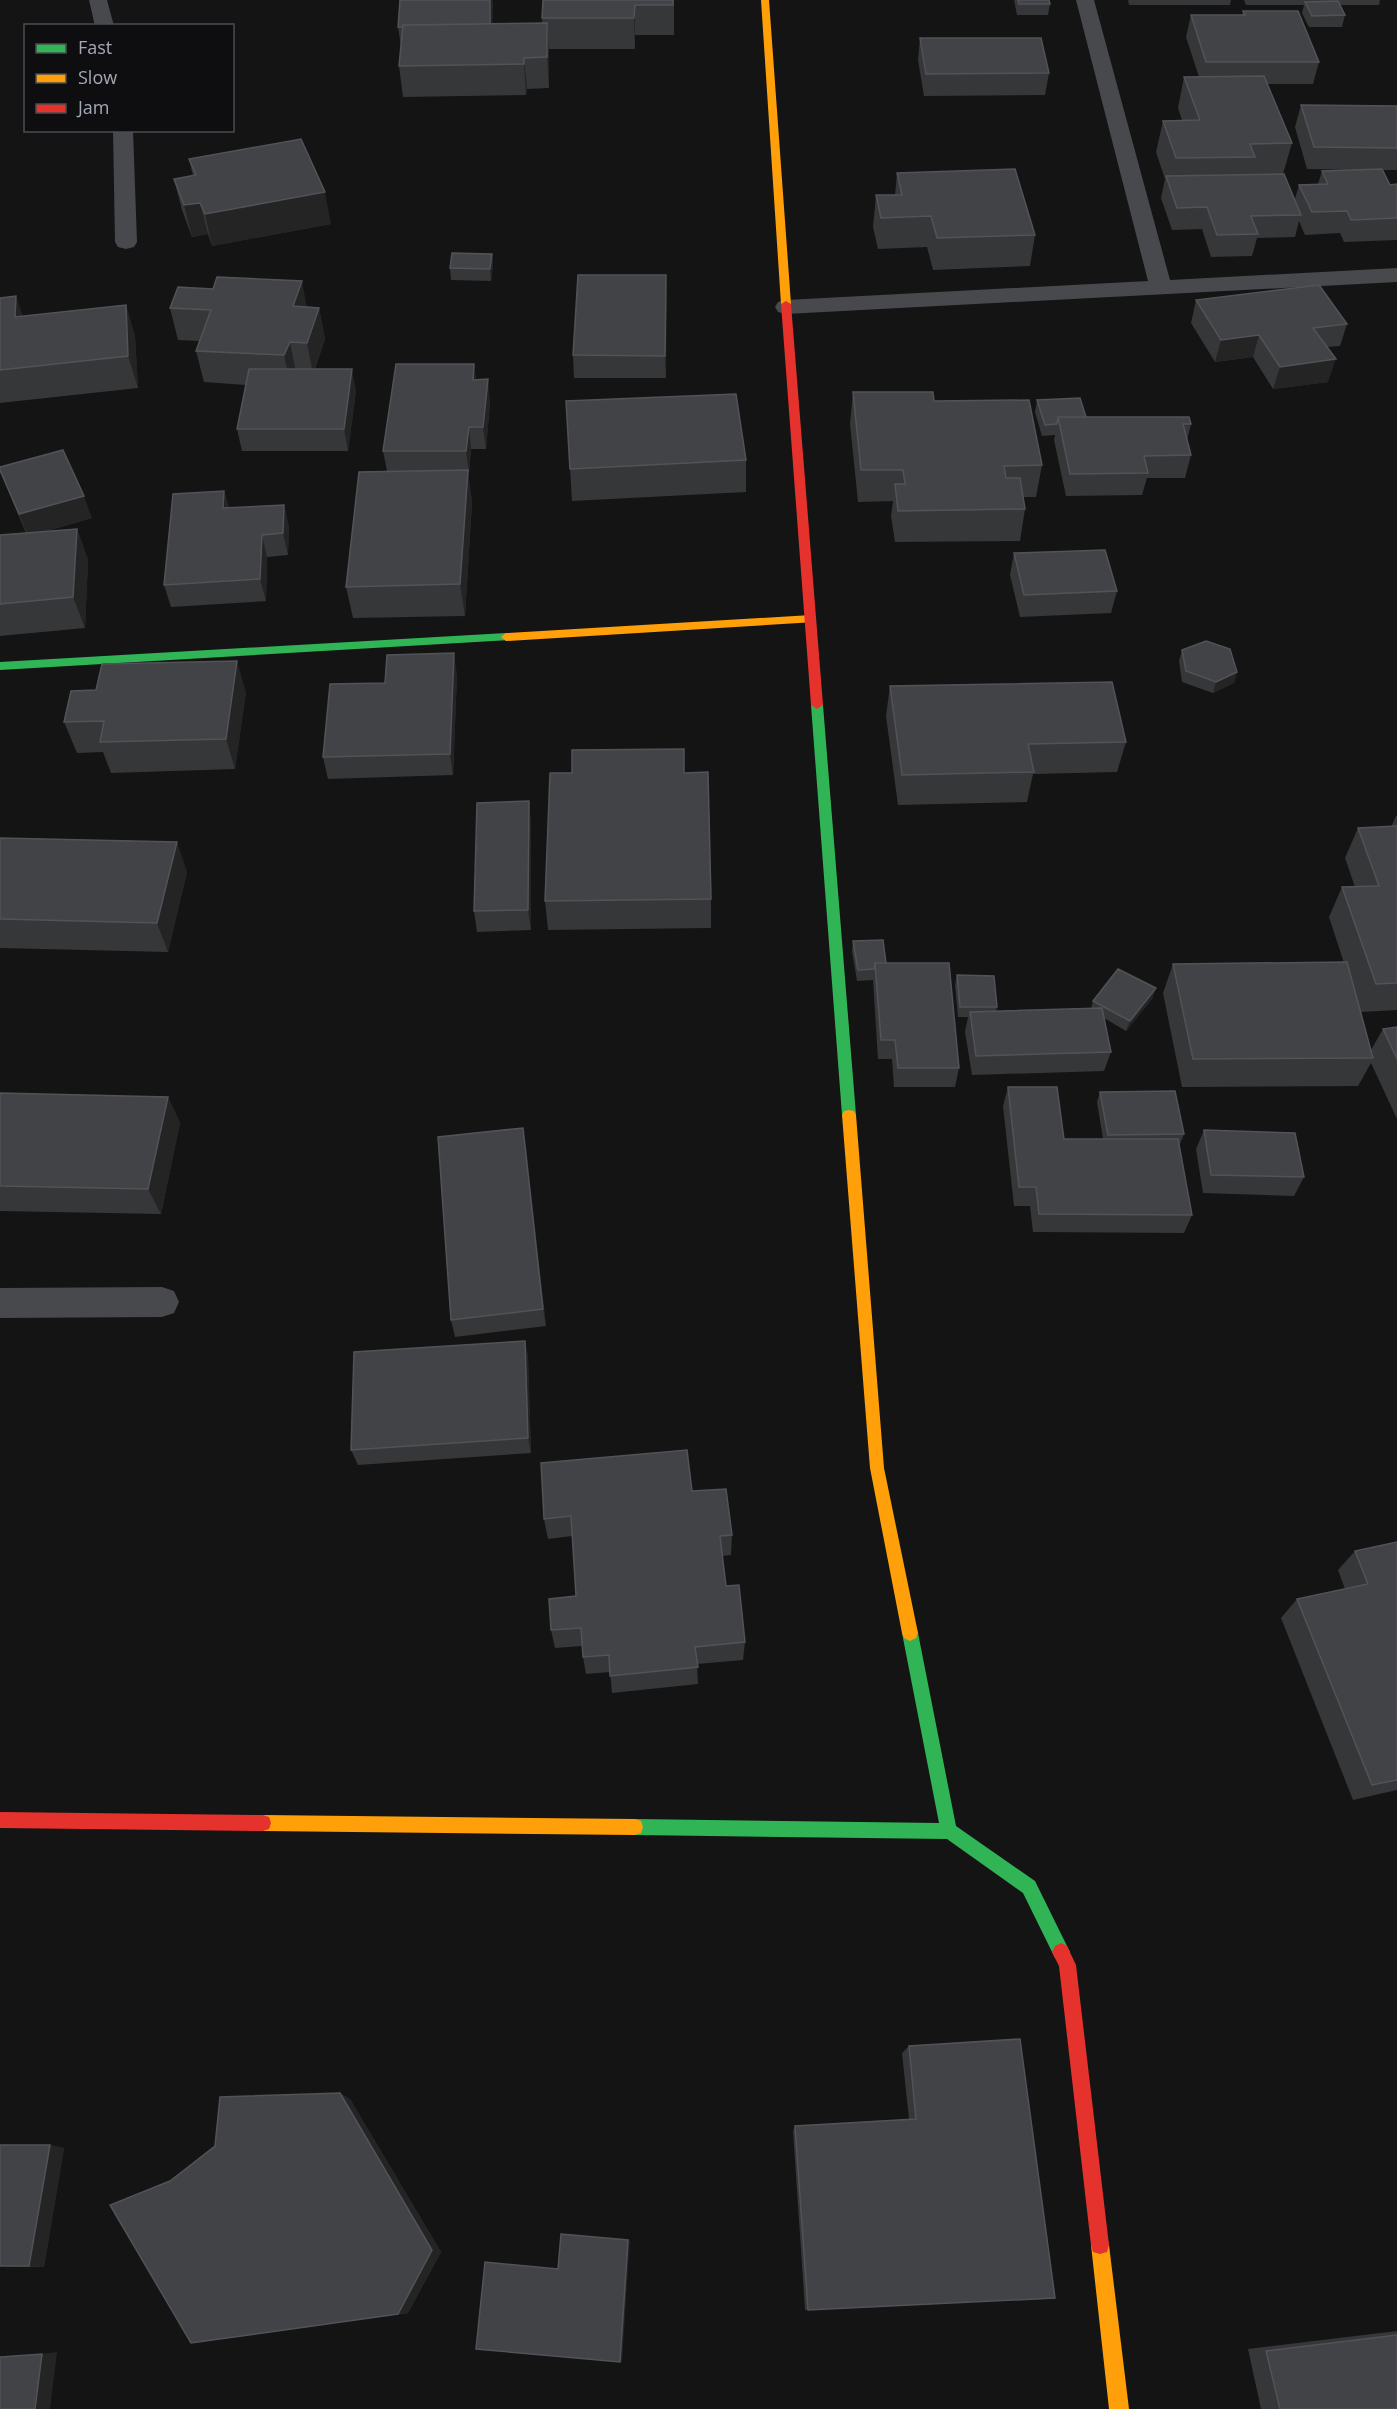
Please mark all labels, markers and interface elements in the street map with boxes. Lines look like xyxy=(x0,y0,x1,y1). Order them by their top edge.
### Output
legend xyxy=(24,24,234,132)
text: Fast xyxy=(78,35,112,59)
text: Slow xyxy=(78,65,117,89)
text: Jam xyxy=(76,95,110,119)

